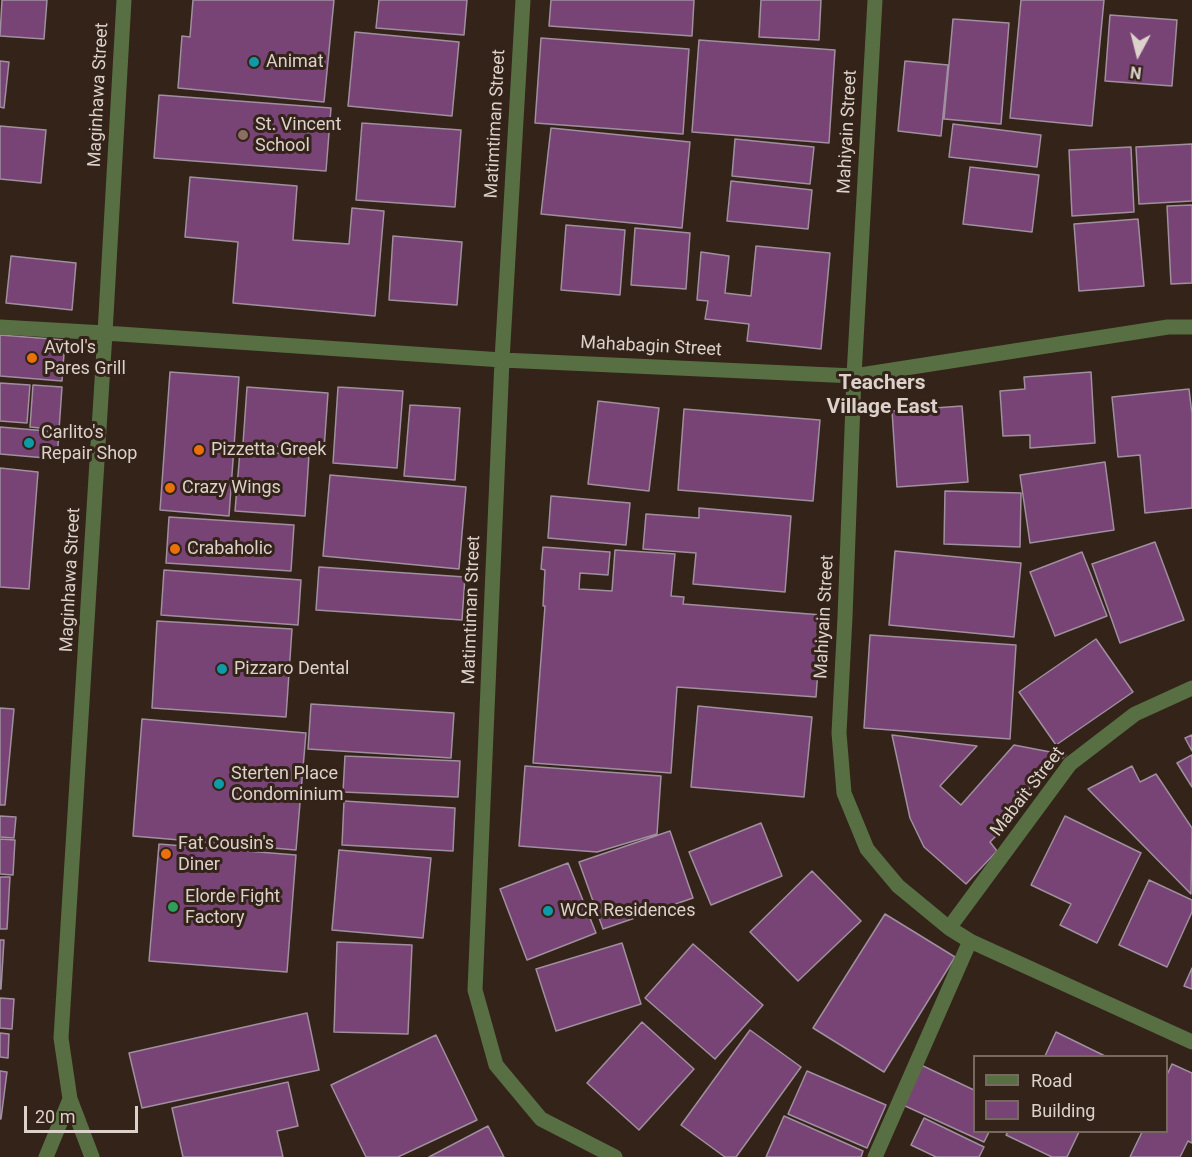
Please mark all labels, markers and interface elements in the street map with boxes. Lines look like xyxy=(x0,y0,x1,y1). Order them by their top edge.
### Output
street label: Maginhawa Street xyxy=(84,22,114,168)
north arrow xyxy=(1108,24,1168,84)
street label: Matimtiman Street xyxy=(481,49,511,199)
place label: Animat xyxy=(266,51,324,73)
marker: Animat xyxy=(247,55,261,69)
text: N xyxy=(1129,62,1143,82)
street label: Mahiyain Street xyxy=(834,69,862,195)
place label: St. Vincent School xyxy=(255,114,341,156)
marker: St. Vincent School xyxy=(236,128,250,142)
street label: Mahabagin Street xyxy=(580,333,722,361)
place label: Avtol's Pares Grill xyxy=(44,337,126,380)
marker: Avtol's Pares Grill xyxy=(25,351,39,365)
district label: Teachers Village East xyxy=(826,371,938,421)
place label: Carlito's Repair Shop xyxy=(41,422,137,464)
marker: Carlito's Repair Shop xyxy=(22,436,36,450)
place label: Pizzetta Greek xyxy=(211,439,326,461)
marker: Pizzetta Greek xyxy=(192,443,206,457)
place label: Crazy Wings xyxy=(182,477,281,499)
marker: Crazy Wings xyxy=(163,481,177,495)
street label: Maginhawa Street xyxy=(56,507,86,653)
street label: Matimtiman Street xyxy=(459,535,485,685)
place label: Crabaholic xyxy=(187,538,273,560)
marker: Crabaholic xyxy=(168,542,182,556)
street label: Mahiyain Street xyxy=(811,554,839,680)
place label: Pizzaro Dental xyxy=(234,658,349,680)
marker: Pizzaro Dental xyxy=(215,662,229,676)
street label: Mabait Street xyxy=(986,743,1070,841)
place label: Sterten Place Condominium xyxy=(231,763,344,806)
marker: Sterten Place Condominium xyxy=(212,777,226,791)
place label: Fat Cousin's Diner xyxy=(178,833,274,876)
marker: Fat Cousin's Diner xyxy=(159,847,173,861)
place label: Elorde Fight Factory xyxy=(185,886,280,928)
marker: Elorde Fight Factory xyxy=(166,900,180,914)
place label: WCR Residences xyxy=(560,900,695,922)
marker: WCR Residences xyxy=(541,904,555,918)
legend xyxy=(973,1055,1168,1133)
text: Road xyxy=(1031,1070,1072,1091)
scale bar xyxy=(27,1094,141,1132)
text: Building xyxy=(1031,1100,1095,1121)
text: 20 m xyxy=(35,1106,75,1127)

